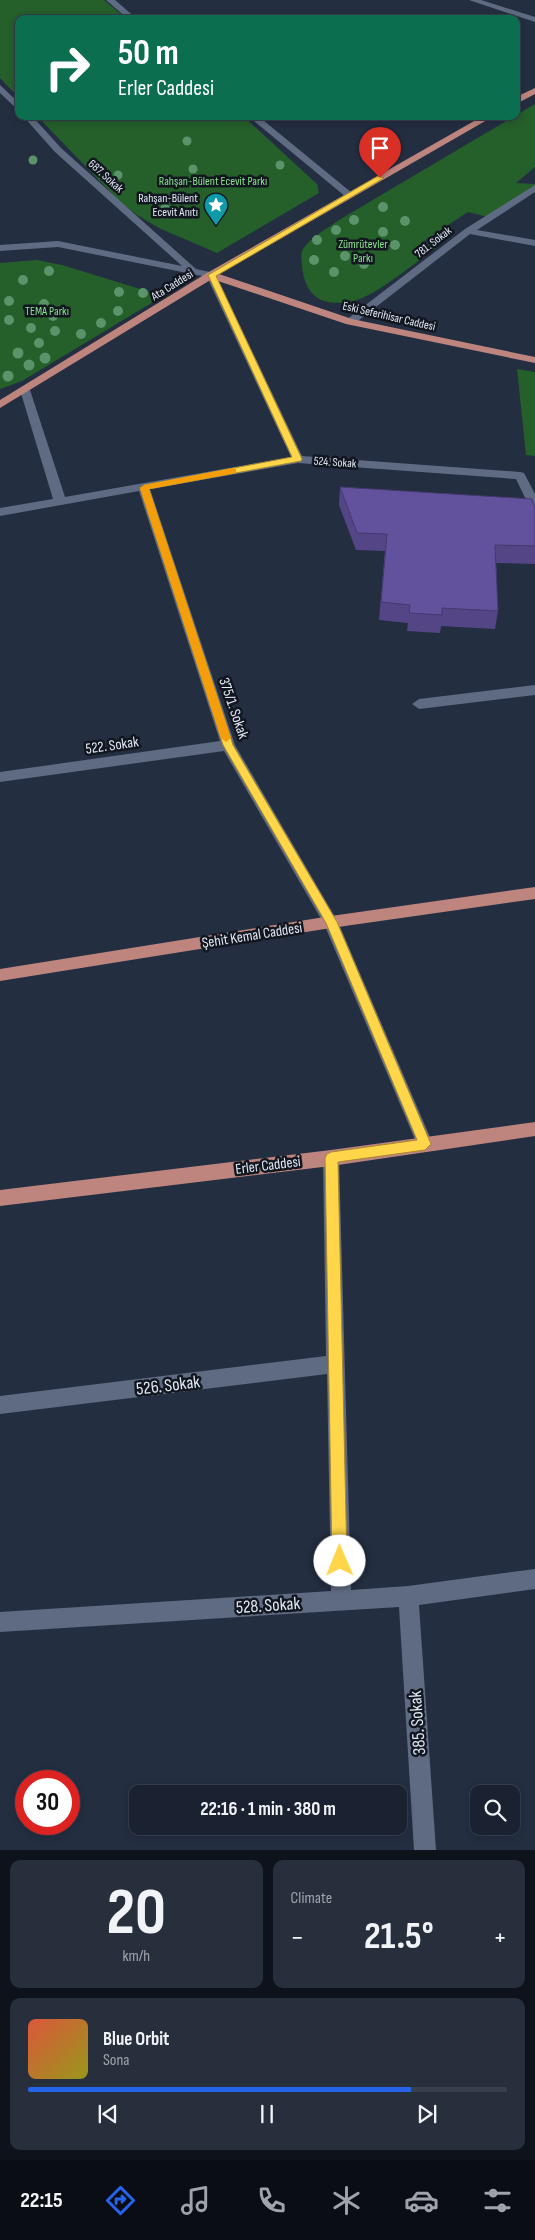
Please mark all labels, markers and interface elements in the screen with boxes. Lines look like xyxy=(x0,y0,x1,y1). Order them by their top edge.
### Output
text: 50 m xyxy=(118,32,179,75)
icon: right xyxy=(35,35,100,100)
text: Erler Caddesi xyxy=(118,75,214,102)
pin xyxy=(359,127,401,178)
icon: arrive xyxy=(366,134,394,162)
street label: 687. Sokak xyxy=(85,157,127,196)
park label: Rahşan-Bülent Ecevit Parkı xyxy=(159,174,267,189)
place label: Rahşan-Bülent Ecevit Anıtı xyxy=(138,191,198,220)
place icon: Rahşan-Bülent Ecevit Anıtı xyxy=(203,192,229,226)
street label: 781. Sokak xyxy=(412,223,455,261)
park label: Zümrütevler Parkı xyxy=(338,237,388,266)
street label: Ata Caddesi xyxy=(148,267,196,305)
street label: Eski Seferihisar Caddesi xyxy=(341,299,437,334)
park label: TEMA Parkı xyxy=(25,304,69,319)
street label: 524. Sokak xyxy=(313,454,357,472)
street label: 375/1. Sokak xyxy=(214,675,253,741)
street label: 522. Sokak xyxy=(84,732,140,759)
street label: Şehit Kemal Caddesi xyxy=(201,918,304,953)
street label: Erler Caddesi xyxy=(234,1152,302,1179)
street label: 526. Sokak xyxy=(135,1371,201,1400)
position arrow xyxy=(313,1534,365,1586)
street label: 528. Sokak xyxy=(235,1593,301,1618)
street label: 385. Sokak xyxy=(405,1690,430,1756)
speed limit sign: 30 xyxy=(15,1770,80,1835)
map controls xyxy=(470,1785,520,1835)
button: search xyxy=(470,1785,520,1835)
text: 22:16 · 1 min · 380 m xyxy=(200,1798,336,1821)
text: 20 xyxy=(107,1875,166,1953)
text: Climate xyxy=(291,1889,332,1908)
text: 21.5° xyxy=(364,1914,434,1959)
text: − xyxy=(291,1921,304,1954)
text: + xyxy=(493,1921,507,1954)
text: km/h xyxy=(122,1947,150,1966)
text: Blue Orbit xyxy=(103,2028,169,2051)
text: Sona xyxy=(103,2051,130,2070)
icon: previous xyxy=(94,2100,122,2128)
icon: pause xyxy=(253,2100,281,2128)
icon: next xyxy=(413,2100,441,2128)
icon: directions xyxy=(103,2183,138,2218)
icon: music xyxy=(178,2183,213,2218)
icon: phone xyxy=(254,2183,289,2218)
icon: climate xyxy=(329,2183,364,2218)
icon: car xyxy=(404,2183,439,2218)
icon: filters xyxy=(480,2183,515,2218)
text: 22:15 xyxy=(20,2187,63,2214)

